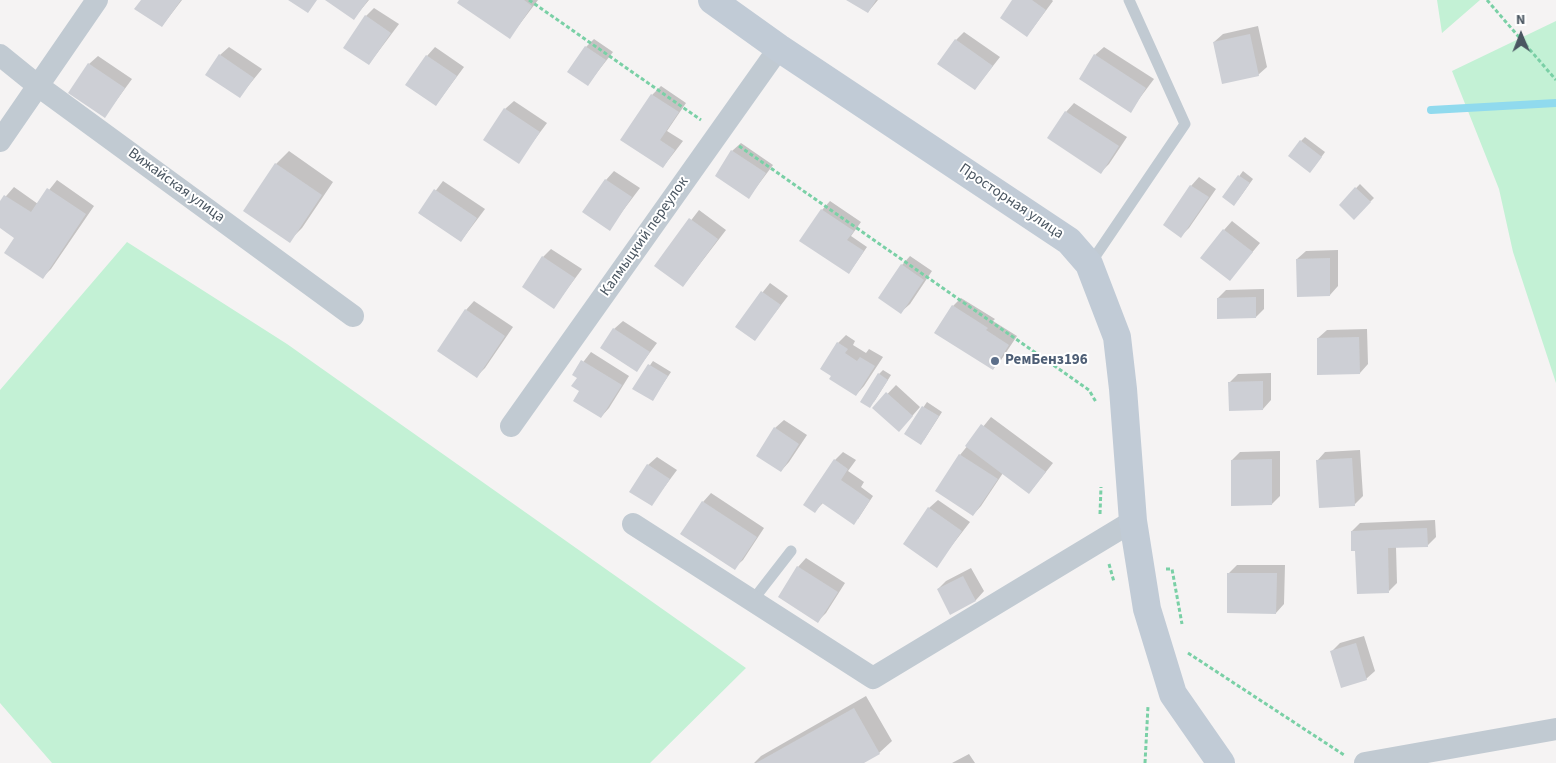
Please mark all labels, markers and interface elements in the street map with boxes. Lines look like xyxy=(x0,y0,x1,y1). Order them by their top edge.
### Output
north arrow xyxy=(1496,10,1546,60)
text: N xyxy=(1516,10,1526,30)
street label: Вижайская улица xyxy=(124,145,228,227)
street label: Просторная улица xyxy=(955,160,1067,244)
street label: Калмыцкий переулок xyxy=(597,174,693,300)
place label: РемБенз196 xyxy=(1005,352,1088,370)
marker: РемБенз196 xyxy=(989,355,1001,367)

